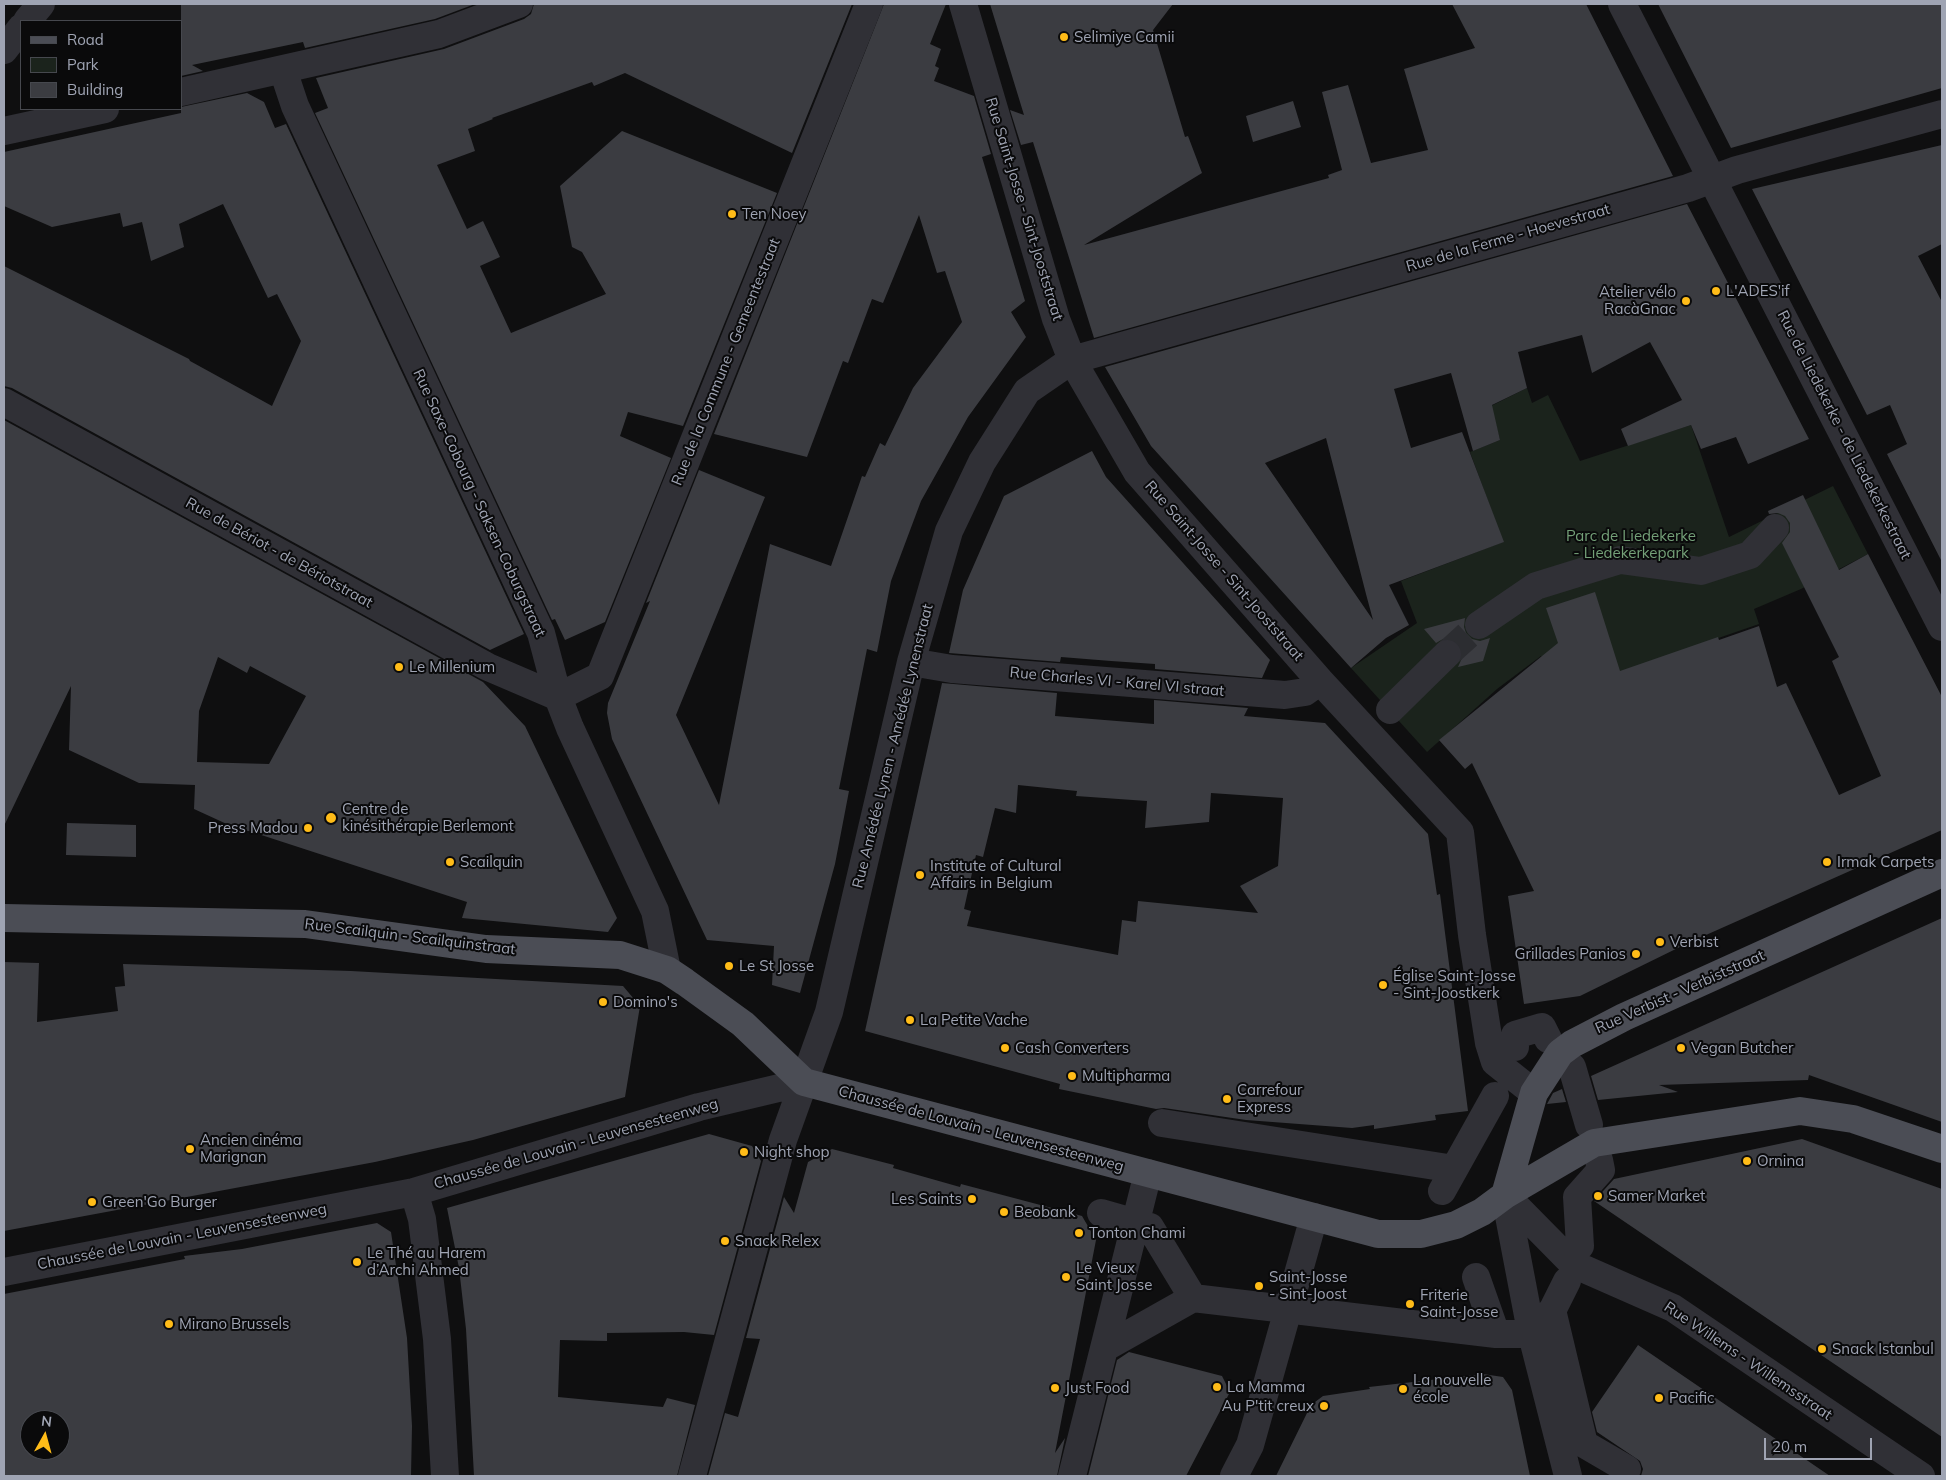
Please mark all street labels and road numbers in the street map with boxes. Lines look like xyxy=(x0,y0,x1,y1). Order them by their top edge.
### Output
street label: Rue Saint-Josse - Sint-Jooststraat xyxy=(981,95,1067,323)
street label: Rue de la Ferme - Hoevestraat xyxy=(1404,200,1612,276)
street label: Rue de la Commune - Gemeentestraat xyxy=(668,236,784,488)
street label: Rue de Liedekerke - de Liedekerkestraat xyxy=(1773,308,1915,562)
street label: Rue Saxe-Cobourg - Saksen-Coburgstraat xyxy=(409,366,549,640)
street label: Rue Saint-Josse - Sint-Jooststraat xyxy=(1141,477,1307,665)
street label: Rue de Bériot - de Bériotstraat xyxy=(182,494,376,612)
street label: Rue Amédée Lynen - Amédée Lynenstraat xyxy=(849,602,937,890)
street label: Rue Charles VI - Karel VI straat xyxy=(1009,664,1225,700)
street label: Rue Scailquin - Scailquinstraat xyxy=(304,915,516,959)
street label: Rue Verbist - Verbiststraat xyxy=(1593,946,1767,1038)
street label: Chaussée de Louvain - Leuvensesteenweg xyxy=(836,1082,1126,1176)
street label: Chaussée de Louvain - Leuvensesteenweg xyxy=(432,1095,720,1193)
street label: Chaussée de Louvain - Leuvensesteenweg xyxy=(36,1200,328,1274)
street label: Rue Willems - Willemsstraat xyxy=(1661,1298,1835,1424)

